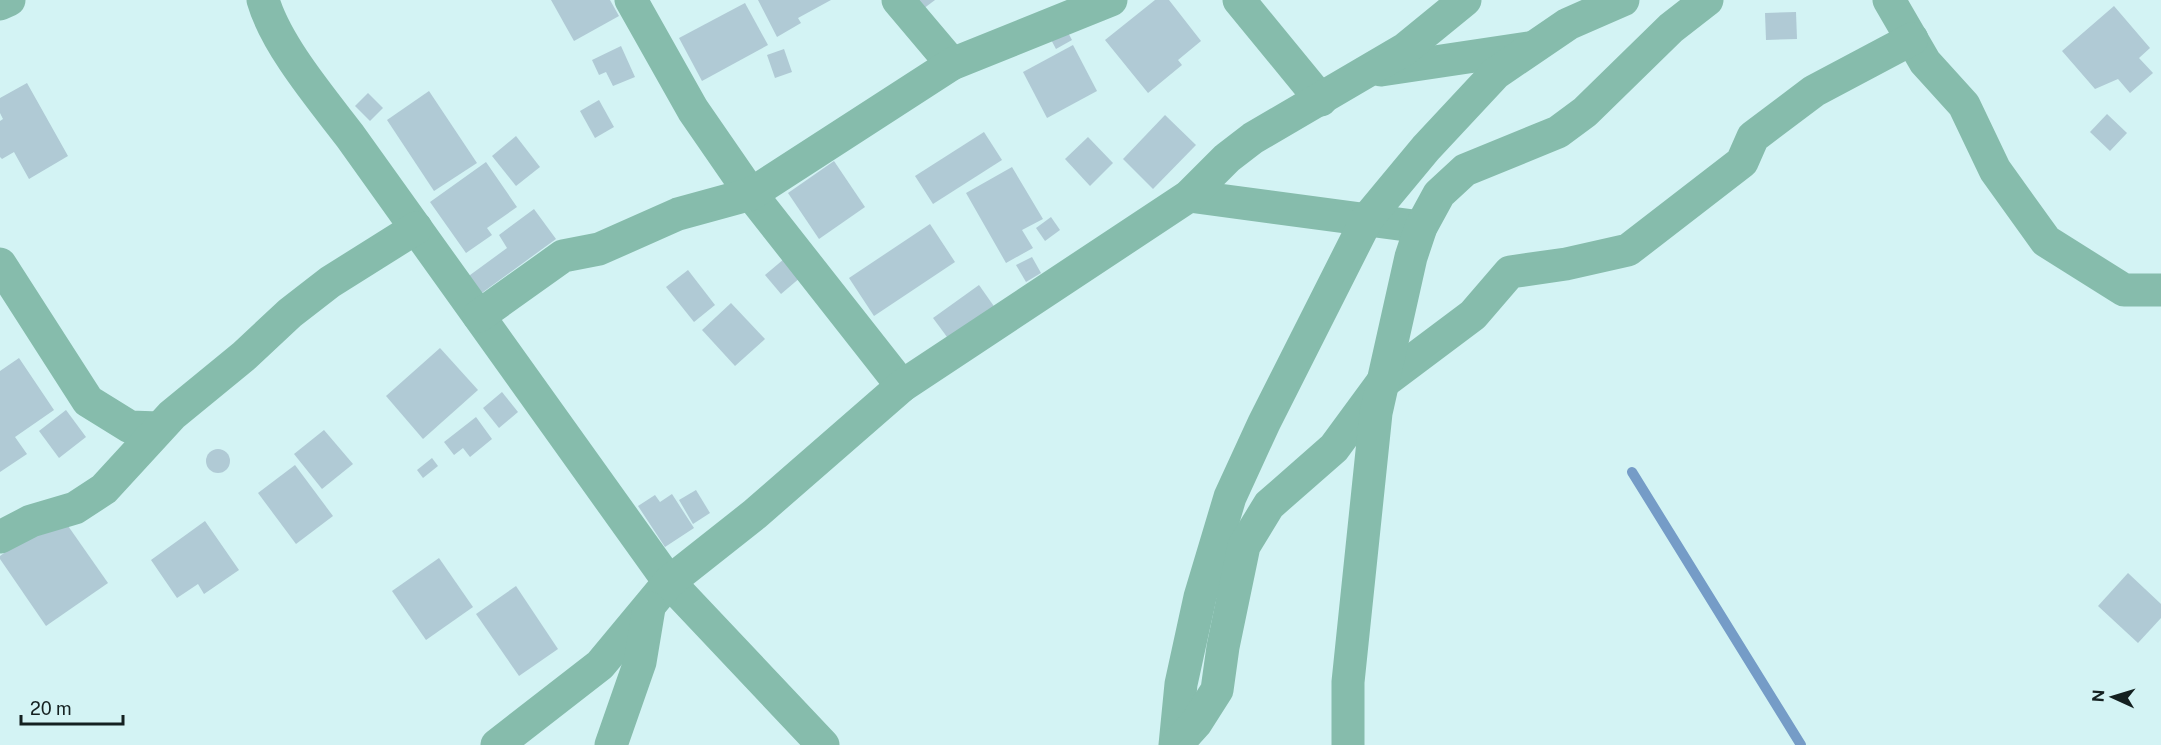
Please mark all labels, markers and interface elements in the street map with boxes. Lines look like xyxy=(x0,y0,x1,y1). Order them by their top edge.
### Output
north arrow xyxy=(2083,667,2143,727)
scale bar xyxy=(21,688,123,726)
text: N xyxy=(2089,689,2108,703)
text: 20 m xyxy=(30,698,72,719)

